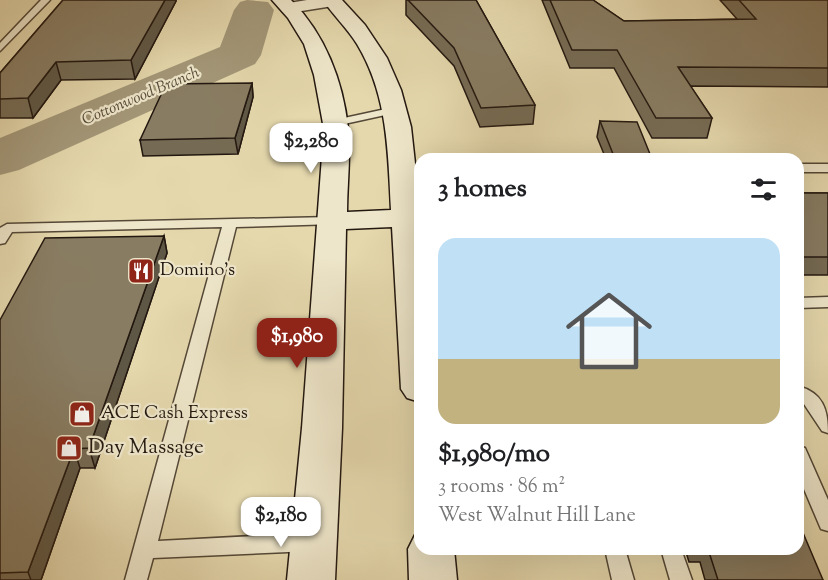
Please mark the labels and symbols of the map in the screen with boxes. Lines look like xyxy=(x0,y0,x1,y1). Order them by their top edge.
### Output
water label: Cottonwood Branch xyxy=(79,62,204,132)
pin: $2,280 xyxy=(262,123,360,174)
restaurant icon: Domino's xyxy=(126,256,156,286)
place label: Domino's xyxy=(160,258,235,284)
pin: $1,980 xyxy=(248,318,346,369)
shop icon: ACE Cash Express xyxy=(67,399,97,429)
place label: ACE Cash Express xyxy=(101,401,248,427)
shop icon: Day Massage xyxy=(54,433,84,463)
place label: Day Massage xyxy=(88,433,204,463)
pin: $2,180 xyxy=(232,497,330,548)

